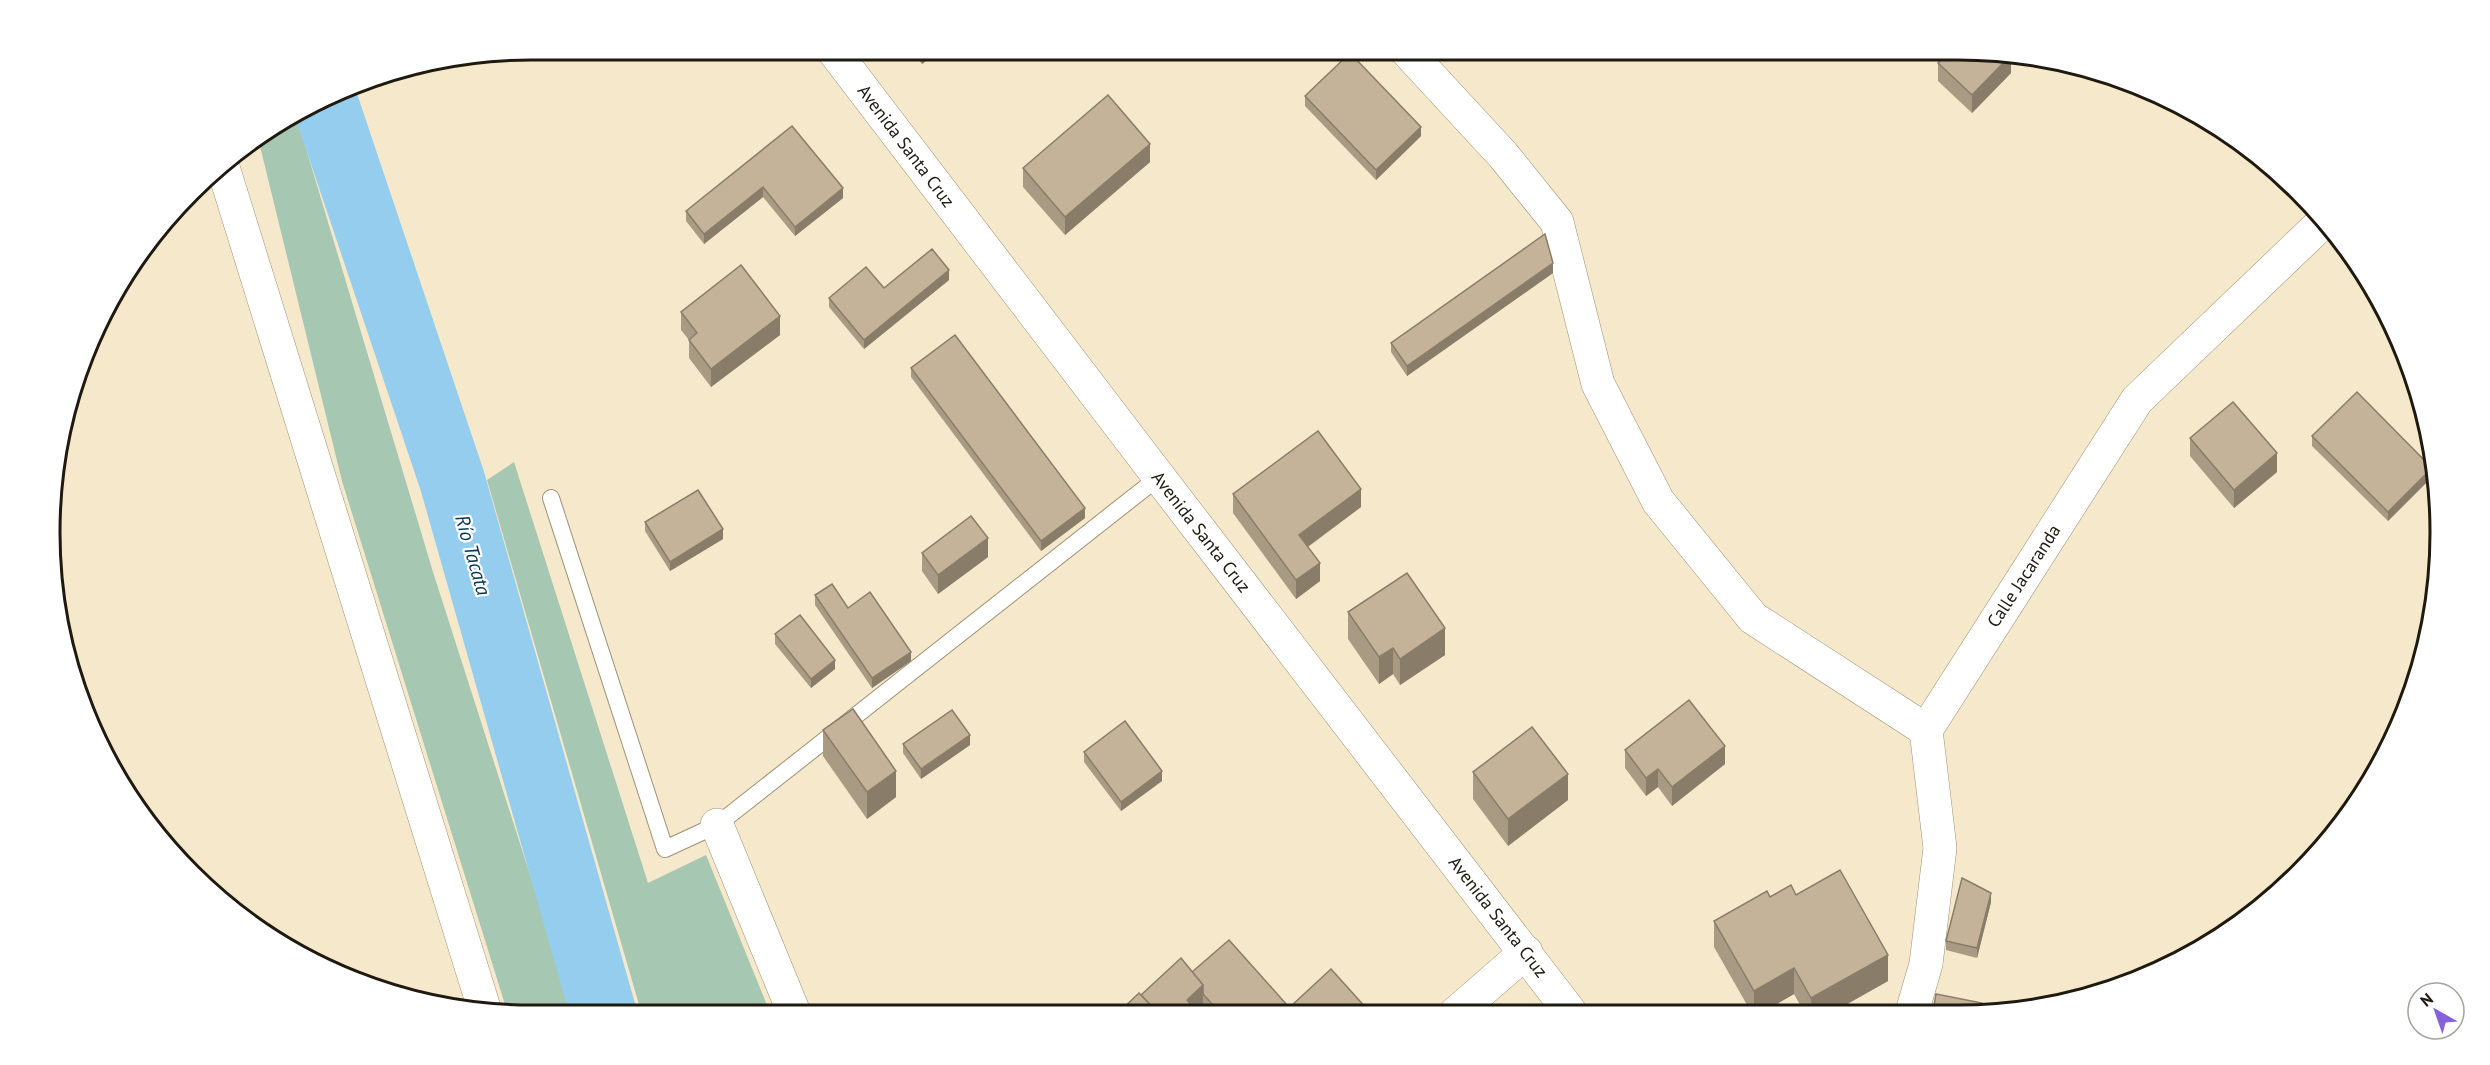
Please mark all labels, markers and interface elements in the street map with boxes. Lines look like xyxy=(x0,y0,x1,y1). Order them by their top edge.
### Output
street label: Avenida Santa Cruz xyxy=(853,80,960,212)
street label: Avenida Santa Cruz xyxy=(1147,466,1256,597)
water label: Río Tacata xyxy=(449,512,497,599)
street label: Calle Jacaranda xyxy=(1982,520,2065,632)
street label: Avenida Santa Cruz xyxy=(1444,851,1553,982)
north arrow xyxy=(2406,981,2466,1041)
text: N xyxy=(2416,988,2437,1011)

